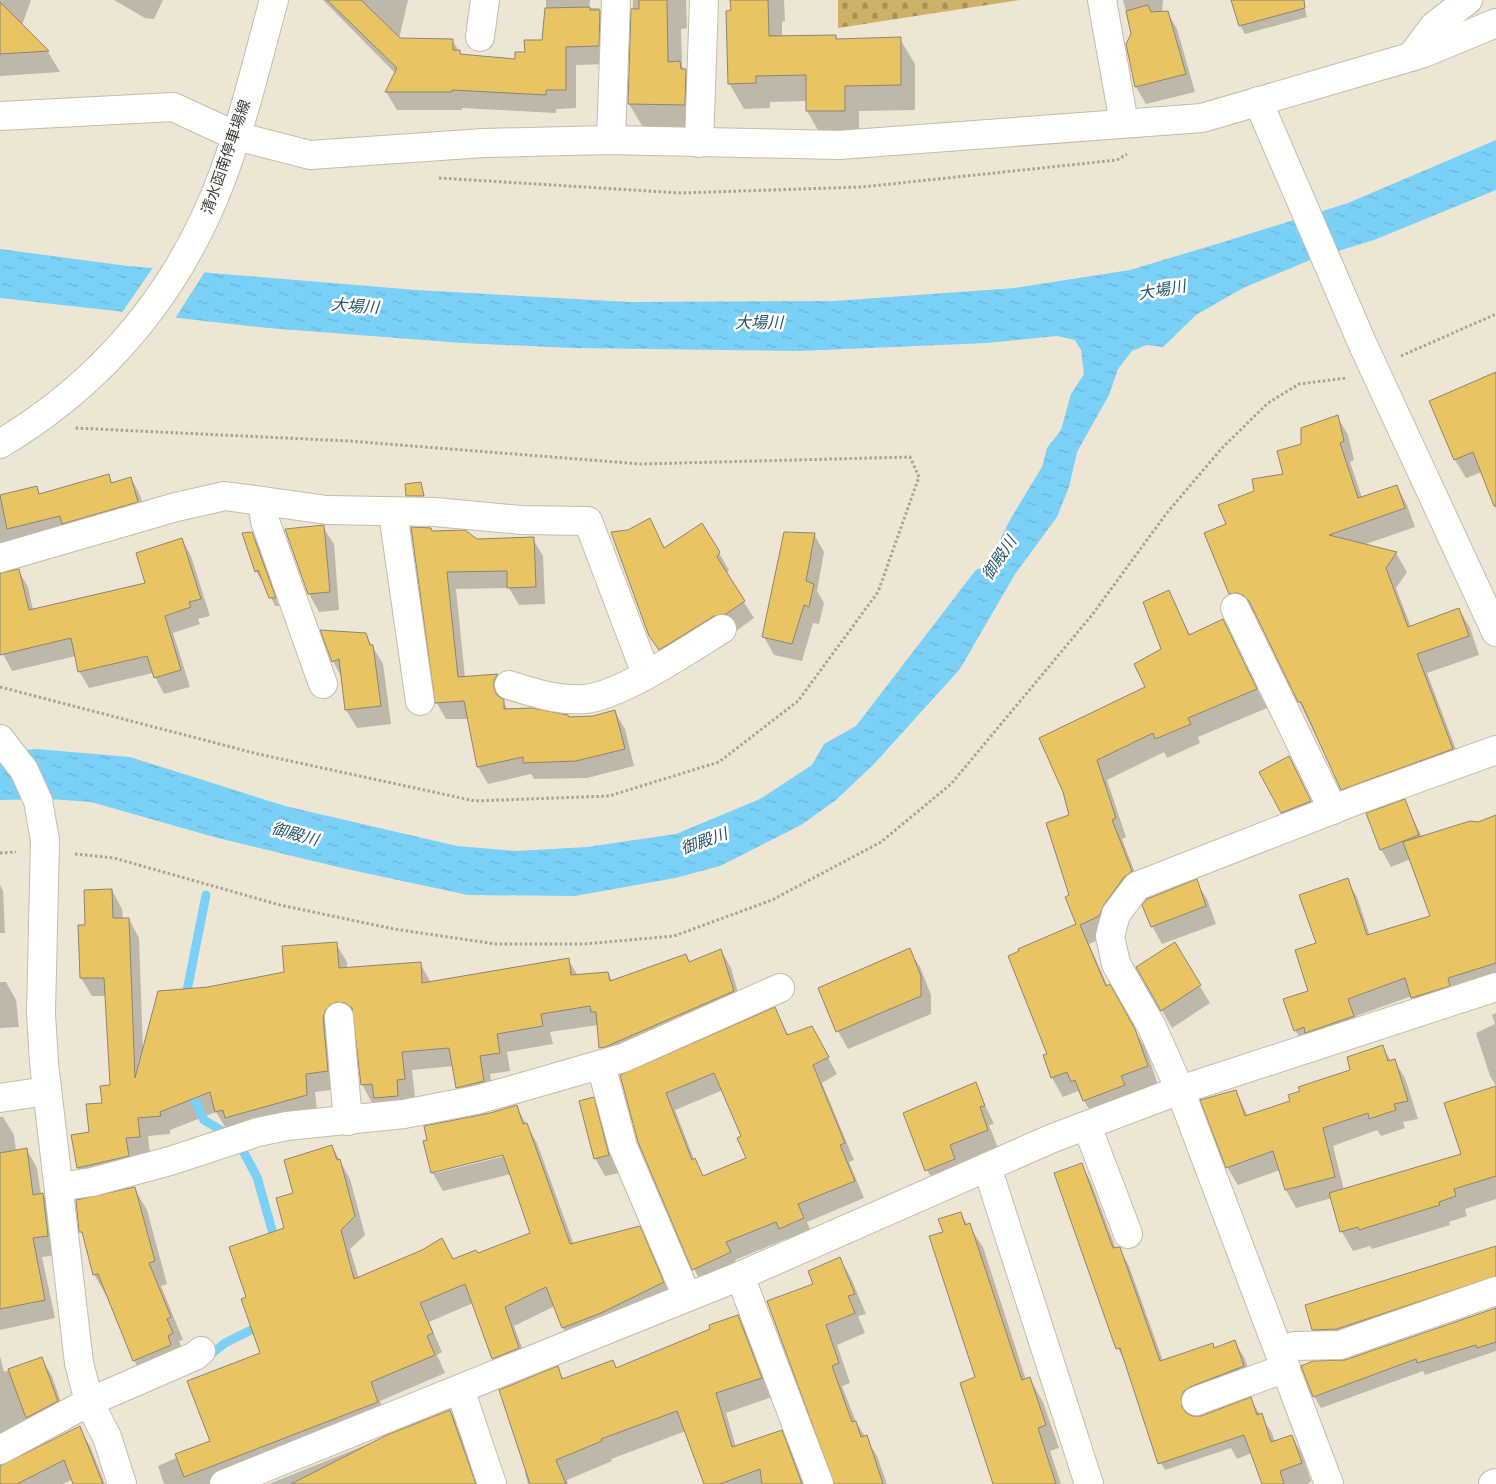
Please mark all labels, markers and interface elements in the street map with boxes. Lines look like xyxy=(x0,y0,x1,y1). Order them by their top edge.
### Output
street label: 清水函南停車場線 xyxy=(198,97,254,217)
water label: 大場川 xyxy=(1137,276,1189,304)
water label: 大場川 xyxy=(330,295,382,317)
water label: 大場川 xyxy=(735,313,785,332)
water label: 御殿川 xyxy=(978,531,1021,583)
water label: 御殿川 xyxy=(269,819,323,850)
water label: 御殿川 xyxy=(678,823,732,858)

